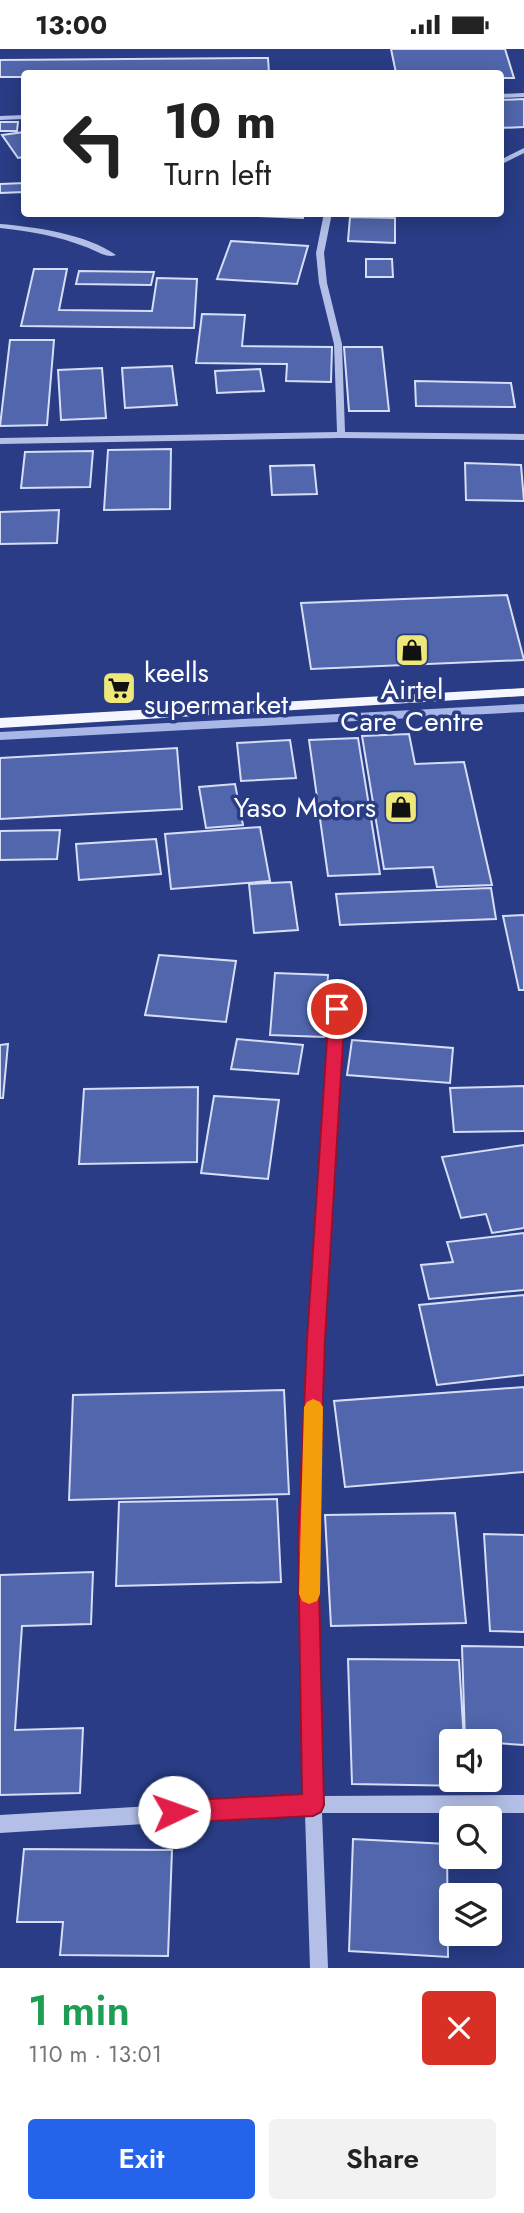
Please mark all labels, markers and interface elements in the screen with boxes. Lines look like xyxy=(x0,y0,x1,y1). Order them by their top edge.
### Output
text: 13:00 xyxy=(35,6,107,44)
text: 10 m xyxy=(164,86,276,156)
icon: left xyxy=(49,98,140,189)
text: Turn left xyxy=(164,151,271,197)
shop icon: Airtel Care Centre xyxy=(393,631,431,669)
place label: keells supermarket xyxy=(144,652,288,725)
supermarket icon: keells supermarket xyxy=(100,669,138,707)
place label: Airtel Care Centre xyxy=(340,669,484,742)
place label: Yaso Motors xyxy=(234,787,376,828)
shop icon: Yaso Motors xyxy=(382,788,420,826)
pin xyxy=(307,979,367,1039)
icon: arrive xyxy=(318,990,356,1028)
map controls xyxy=(439,1729,502,1946)
button: sound xyxy=(439,1729,502,1792)
position arrow xyxy=(137,1775,211,1849)
button: search xyxy=(439,1806,502,1869)
button: layers xyxy=(439,1883,502,1946)
text: 1 min xyxy=(28,1980,130,2041)
button: close xyxy=(422,1991,496,2065)
text: 110 m · 13:01 xyxy=(28,2037,162,2071)
button: Exit xyxy=(28,2119,255,2199)
button: Share xyxy=(269,2119,496,2199)

